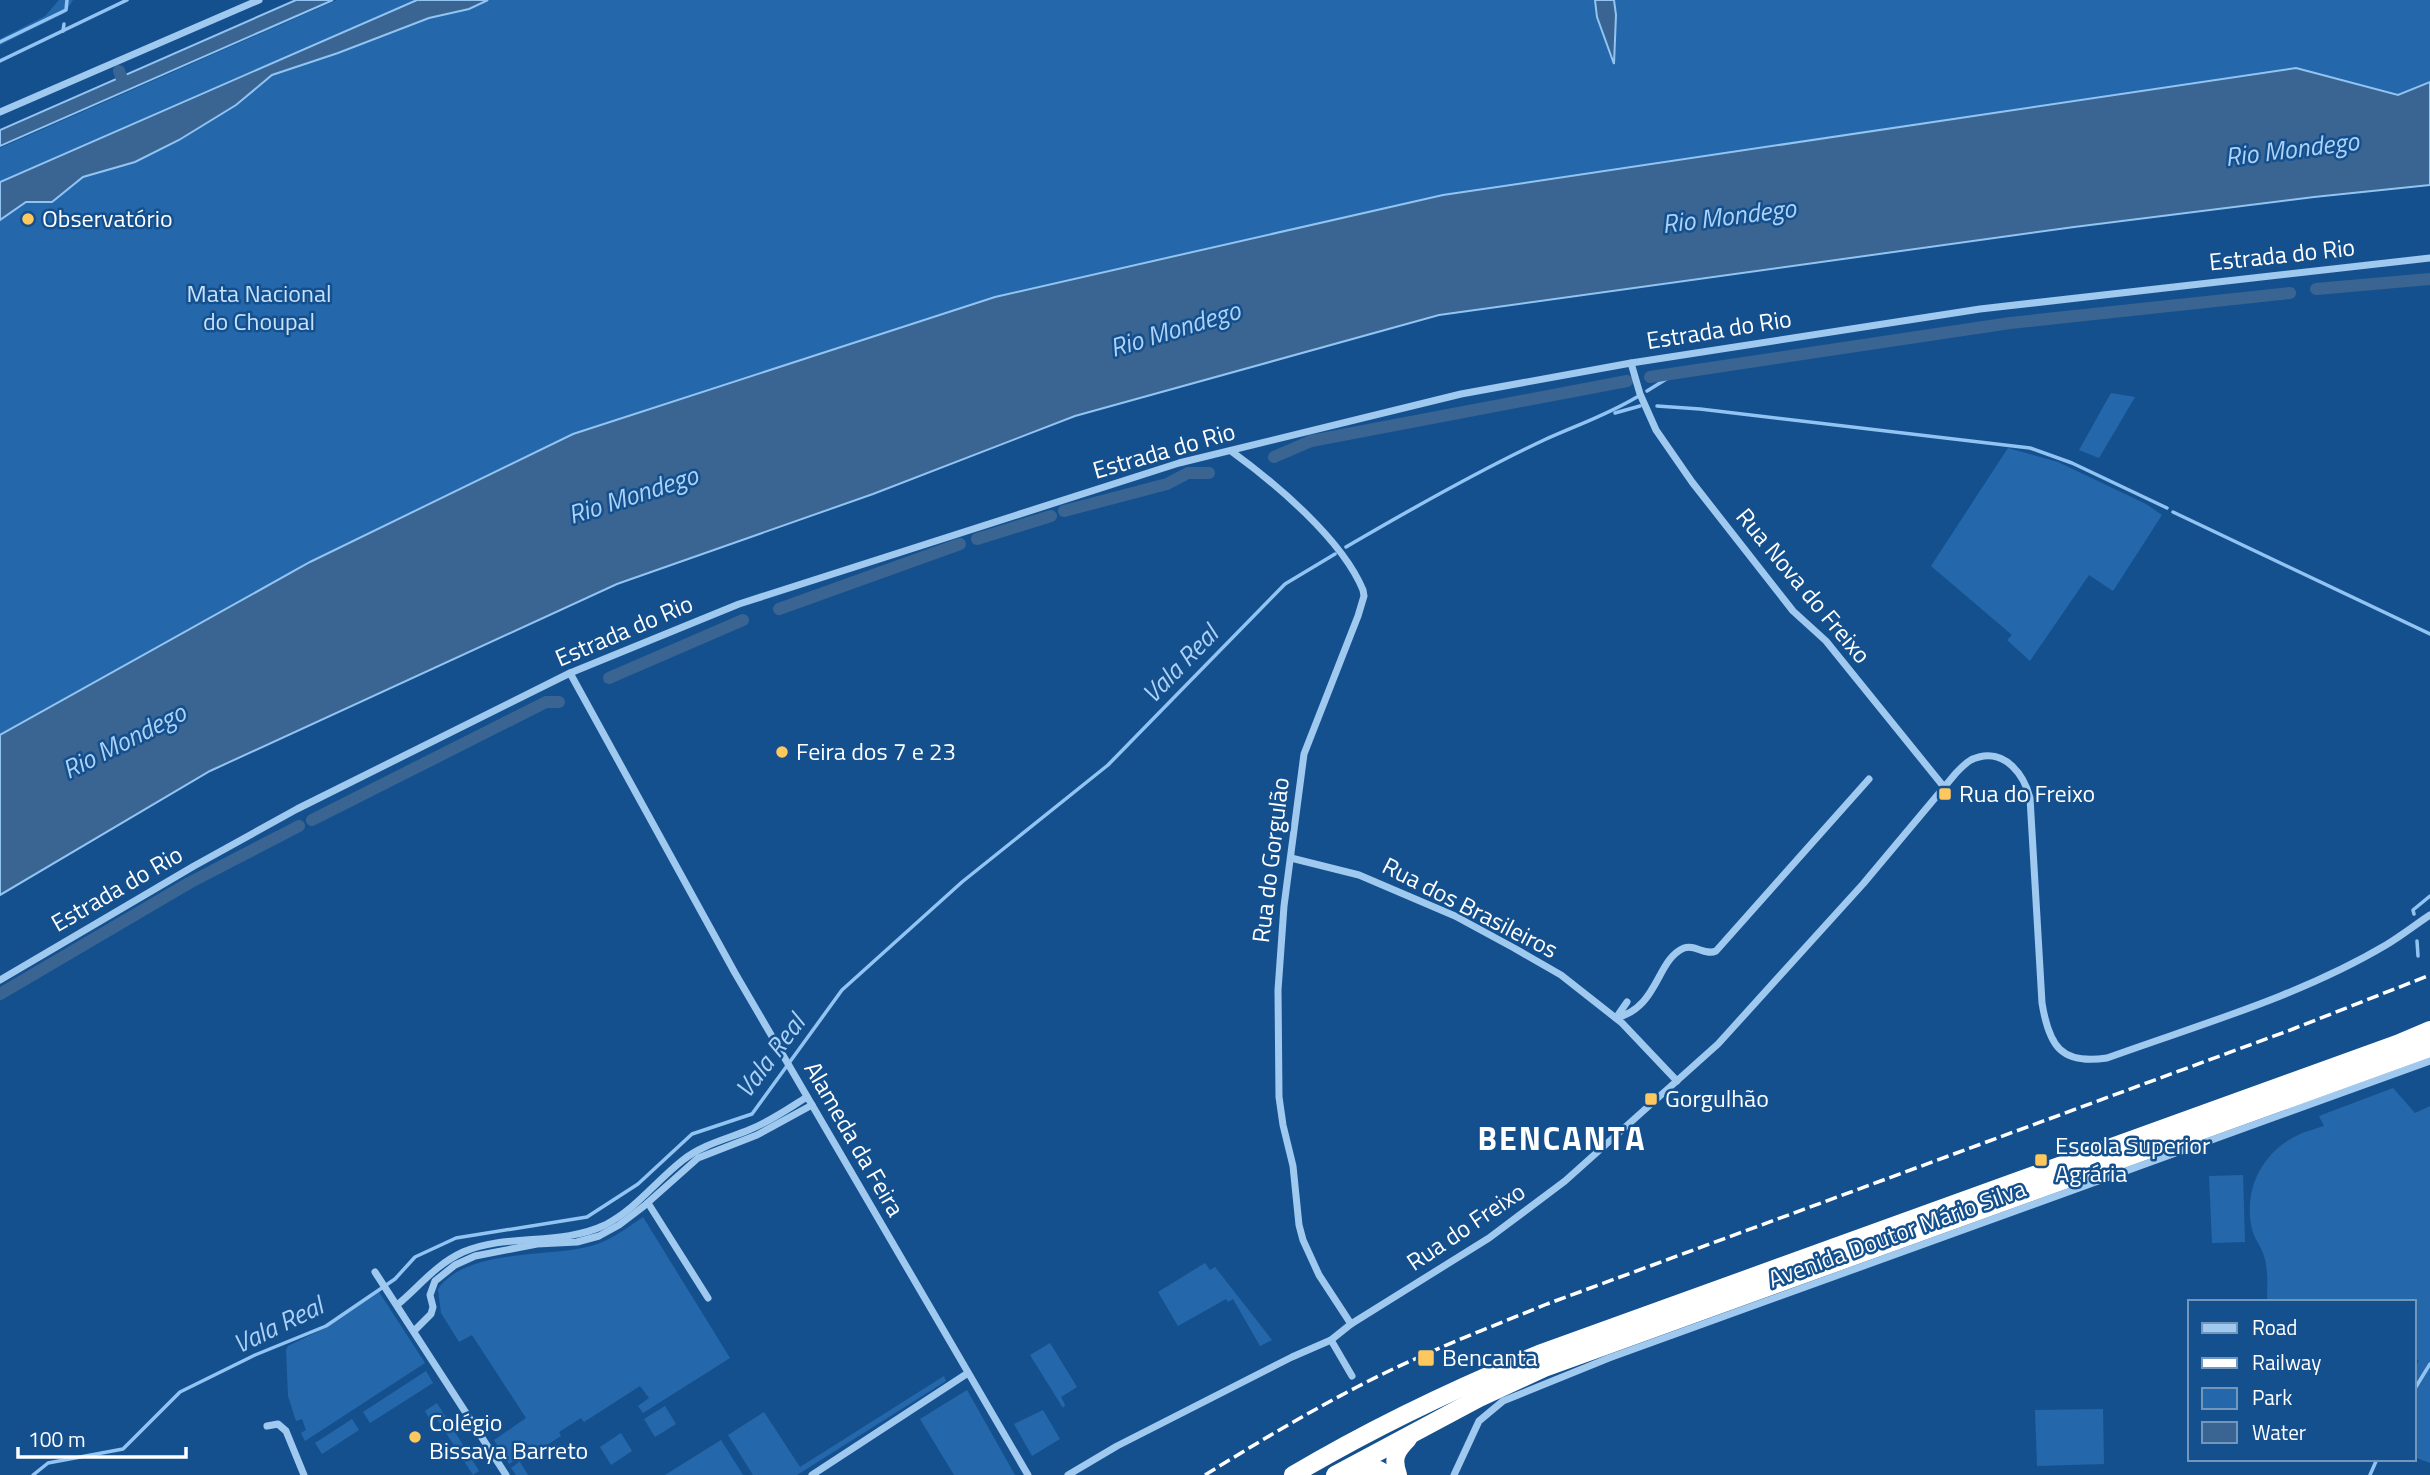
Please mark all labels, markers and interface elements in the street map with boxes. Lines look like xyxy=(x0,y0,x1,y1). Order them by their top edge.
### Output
water label: Rio Mondego xyxy=(2223,121,2362,176)
water label: Rio Mondego xyxy=(1660,188,1799,243)
place label: Observatório xyxy=(42,200,173,236)
marker: Observatório xyxy=(20,211,36,227)
street label: Estrada do Rio xyxy=(2207,228,2357,280)
park label: Mata Nacional do Choupal xyxy=(186,275,332,339)
water label: Rio Mondego xyxy=(1105,290,1246,367)
street label: Estrada do Rio xyxy=(1644,300,1794,358)
street label: Estrada do Rio xyxy=(1088,413,1239,488)
water label: Rio Mondego xyxy=(563,455,704,534)
street label: Rua Nova do Freixo xyxy=(1728,500,1880,671)
street label: Estrada do Rio xyxy=(549,585,698,675)
water label: Vala Real xyxy=(1132,613,1229,712)
water label: Rio Mondego xyxy=(55,692,194,788)
place label: Feira dos 7 e 23 xyxy=(796,733,956,769)
marker: Feira dos 7 e 23 xyxy=(774,744,790,760)
street label: Rua do Gorgulão xyxy=(1242,775,1298,945)
place label: Rua do Freixo xyxy=(1959,775,2095,811)
marker: Rua do Freixo xyxy=(1937,786,1953,802)
street label: Estrada do Rio xyxy=(44,836,189,940)
street label: Rua dos Brasileiros xyxy=(1376,847,1565,967)
water label: Vala Real xyxy=(725,1003,816,1106)
street label: Alameda da Feira xyxy=(796,1054,914,1223)
place label: Gorgulhão xyxy=(1665,1080,1769,1116)
marker: Gorgulhão xyxy=(1643,1091,1659,1107)
district label: BENCANTA xyxy=(1477,1114,1647,1162)
place label: Escola Superior Agrária xyxy=(2055,1127,2210,1191)
marker: Escola Superior Agrária xyxy=(2033,1152,2049,1168)
street label: Avenida Doutor Mário Silva xyxy=(1763,1170,2031,1296)
street label: Rua do Freixo xyxy=(1399,1173,1532,1279)
water label: Vala Real xyxy=(226,1285,332,1363)
legend xyxy=(2188,1300,2416,1461)
text: Road xyxy=(2252,1311,2297,1343)
place label: Bencanta xyxy=(1442,1339,1538,1375)
text: Railway xyxy=(2252,1346,2321,1378)
marker: Bencanta xyxy=(1416,1348,1436,1368)
text: Park xyxy=(2252,1381,2292,1413)
place label: Colégio Bissaya Barreto xyxy=(429,1404,588,1468)
scale bar xyxy=(18,1416,186,1460)
text: Water xyxy=(2252,1416,2306,1448)
text: 100 m xyxy=(28,1423,85,1455)
marker: Colégio Bissaya Barreto xyxy=(407,1429,423,1445)

